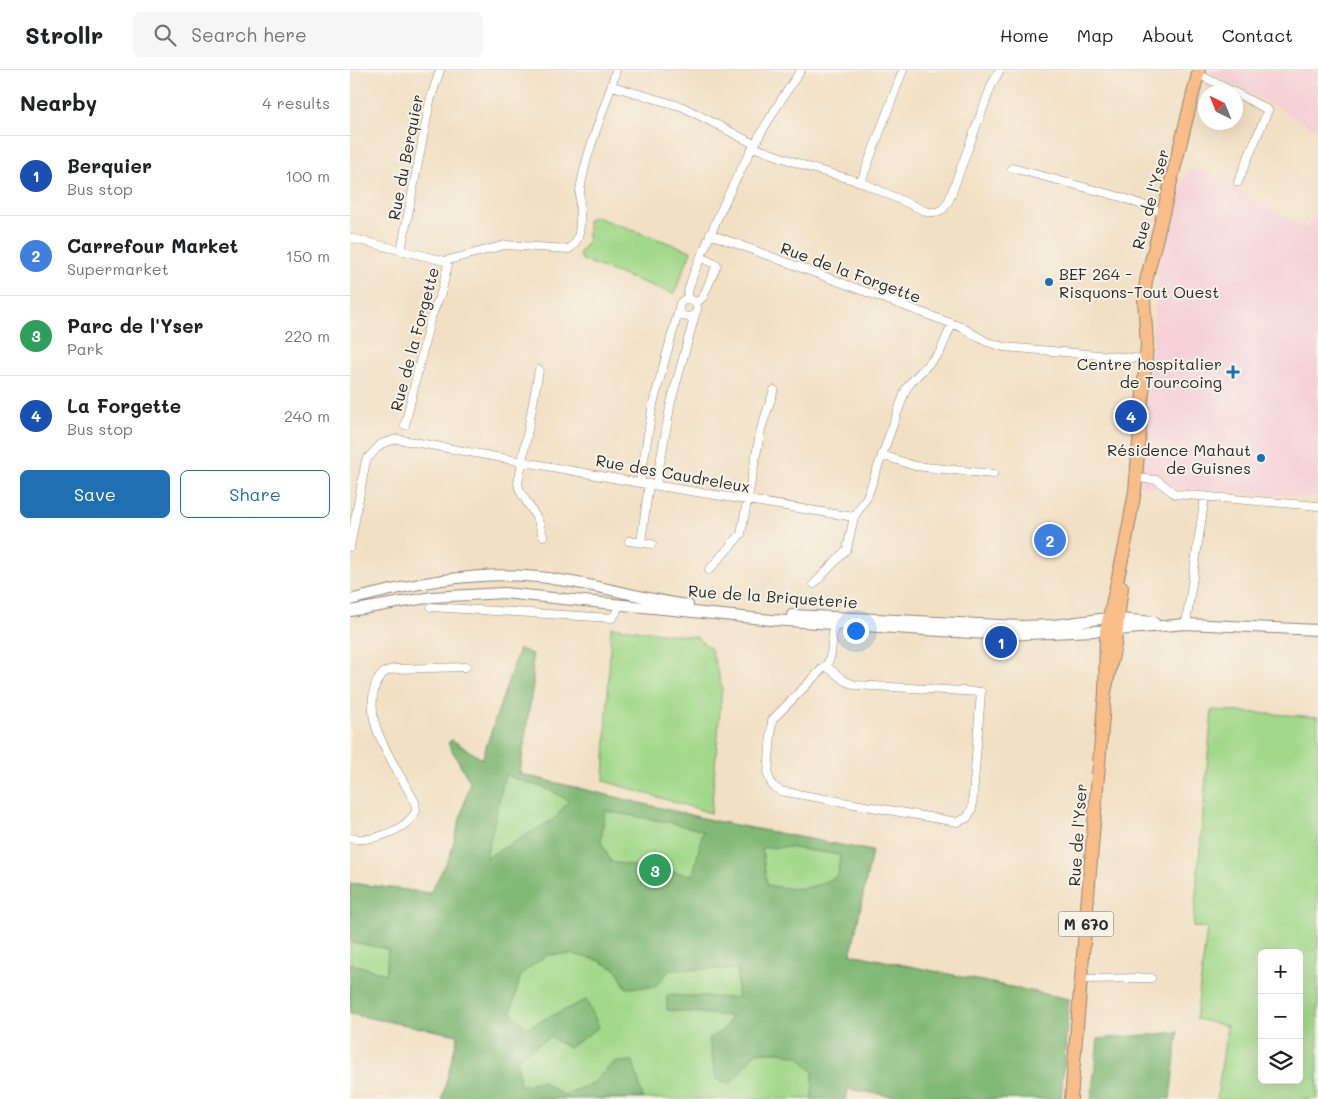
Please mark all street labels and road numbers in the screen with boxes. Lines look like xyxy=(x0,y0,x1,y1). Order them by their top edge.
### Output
street label: Rue du Berquier xyxy=(383,92,427,222)
street label: Rue de l'Yser xyxy=(1127,147,1173,251)
street label: Rue de la Forgette xyxy=(778,237,924,307)
street label: Rue de la Forgette xyxy=(385,265,443,413)
street label: Rue des Caudreleux xyxy=(594,449,752,497)
street label: Rue de la Briqueterie xyxy=(688,580,858,612)
street label: Rue de l'Yser xyxy=(1063,783,1091,887)
road number: M 670 xyxy=(1058,912,1114,936)

